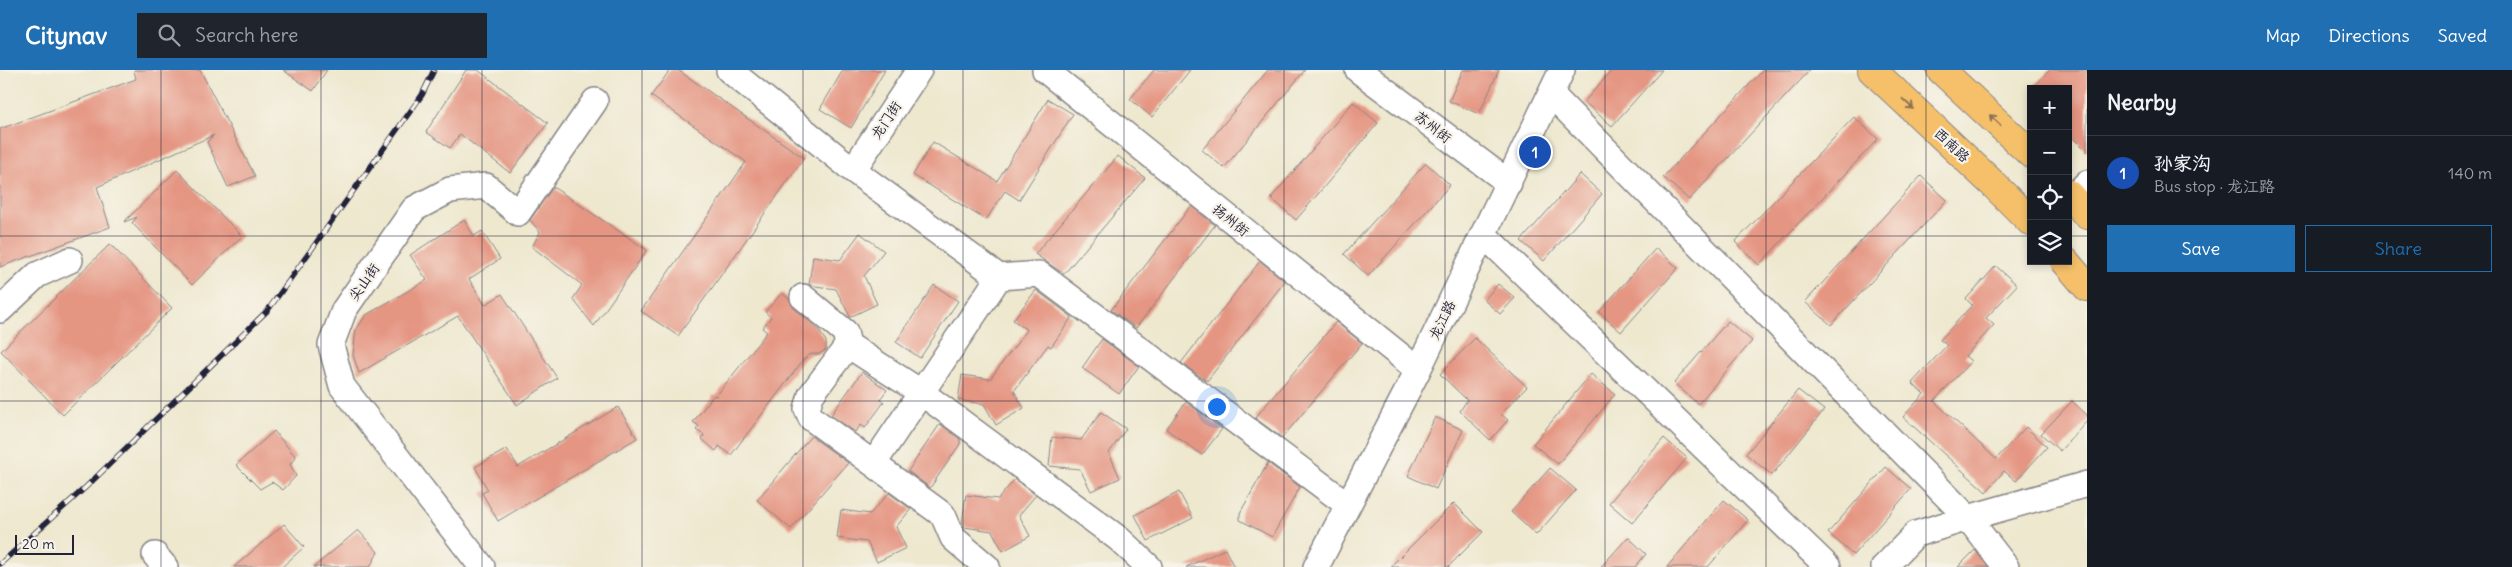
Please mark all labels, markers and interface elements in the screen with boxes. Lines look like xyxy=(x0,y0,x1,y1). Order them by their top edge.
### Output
search box xyxy=(137,13,487,58)
text: Citynav xyxy=(25,20,107,50)
icon: search xyxy=(155,21,183,49)
text: Search here xyxy=(195,23,298,47)
text: Map xyxy=(2265,24,2300,47)
text: Directions xyxy=(2328,24,2410,47)
text: Saved xyxy=(2438,24,2487,47)
map controls xyxy=(2027,85,2072,265)
button: + xyxy=(2027,85,2072,130)
text: Nearby xyxy=(2107,89,2177,116)
street label: 龙门街 xyxy=(867,98,905,142)
one-way arrow xyxy=(1901,98,1914,109)
street label: 苏州街 xyxy=(1411,107,1455,147)
one-way arrow xyxy=(1989,114,2002,126)
street label: 西南路 xyxy=(1931,124,1973,166)
button: − xyxy=(2027,130,2072,175)
pin: 1 xyxy=(1519,133,1551,171)
text: 孙家沟 xyxy=(2154,151,2211,175)
text: 1 xyxy=(2120,163,2126,183)
text: 140 m xyxy=(2448,163,2492,183)
button: locate xyxy=(2027,175,2072,220)
text: Bus stop · 龙江路 xyxy=(2154,176,2275,196)
street label: 扬州街 xyxy=(1209,200,1253,240)
button: layers xyxy=(2027,220,2072,265)
button: Save xyxy=(2107,225,2295,272)
button: Share xyxy=(2305,225,2492,272)
street label: 尖山街 xyxy=(345,260,383,304)
street label: 龙江路 xyxy=(1425,297,1459,343)
your location xyxy=(1204,394,1230,420)
scale bar xyxy=(15,532,74,555)
text: 20 m xyxy=(22,535,55,553)

